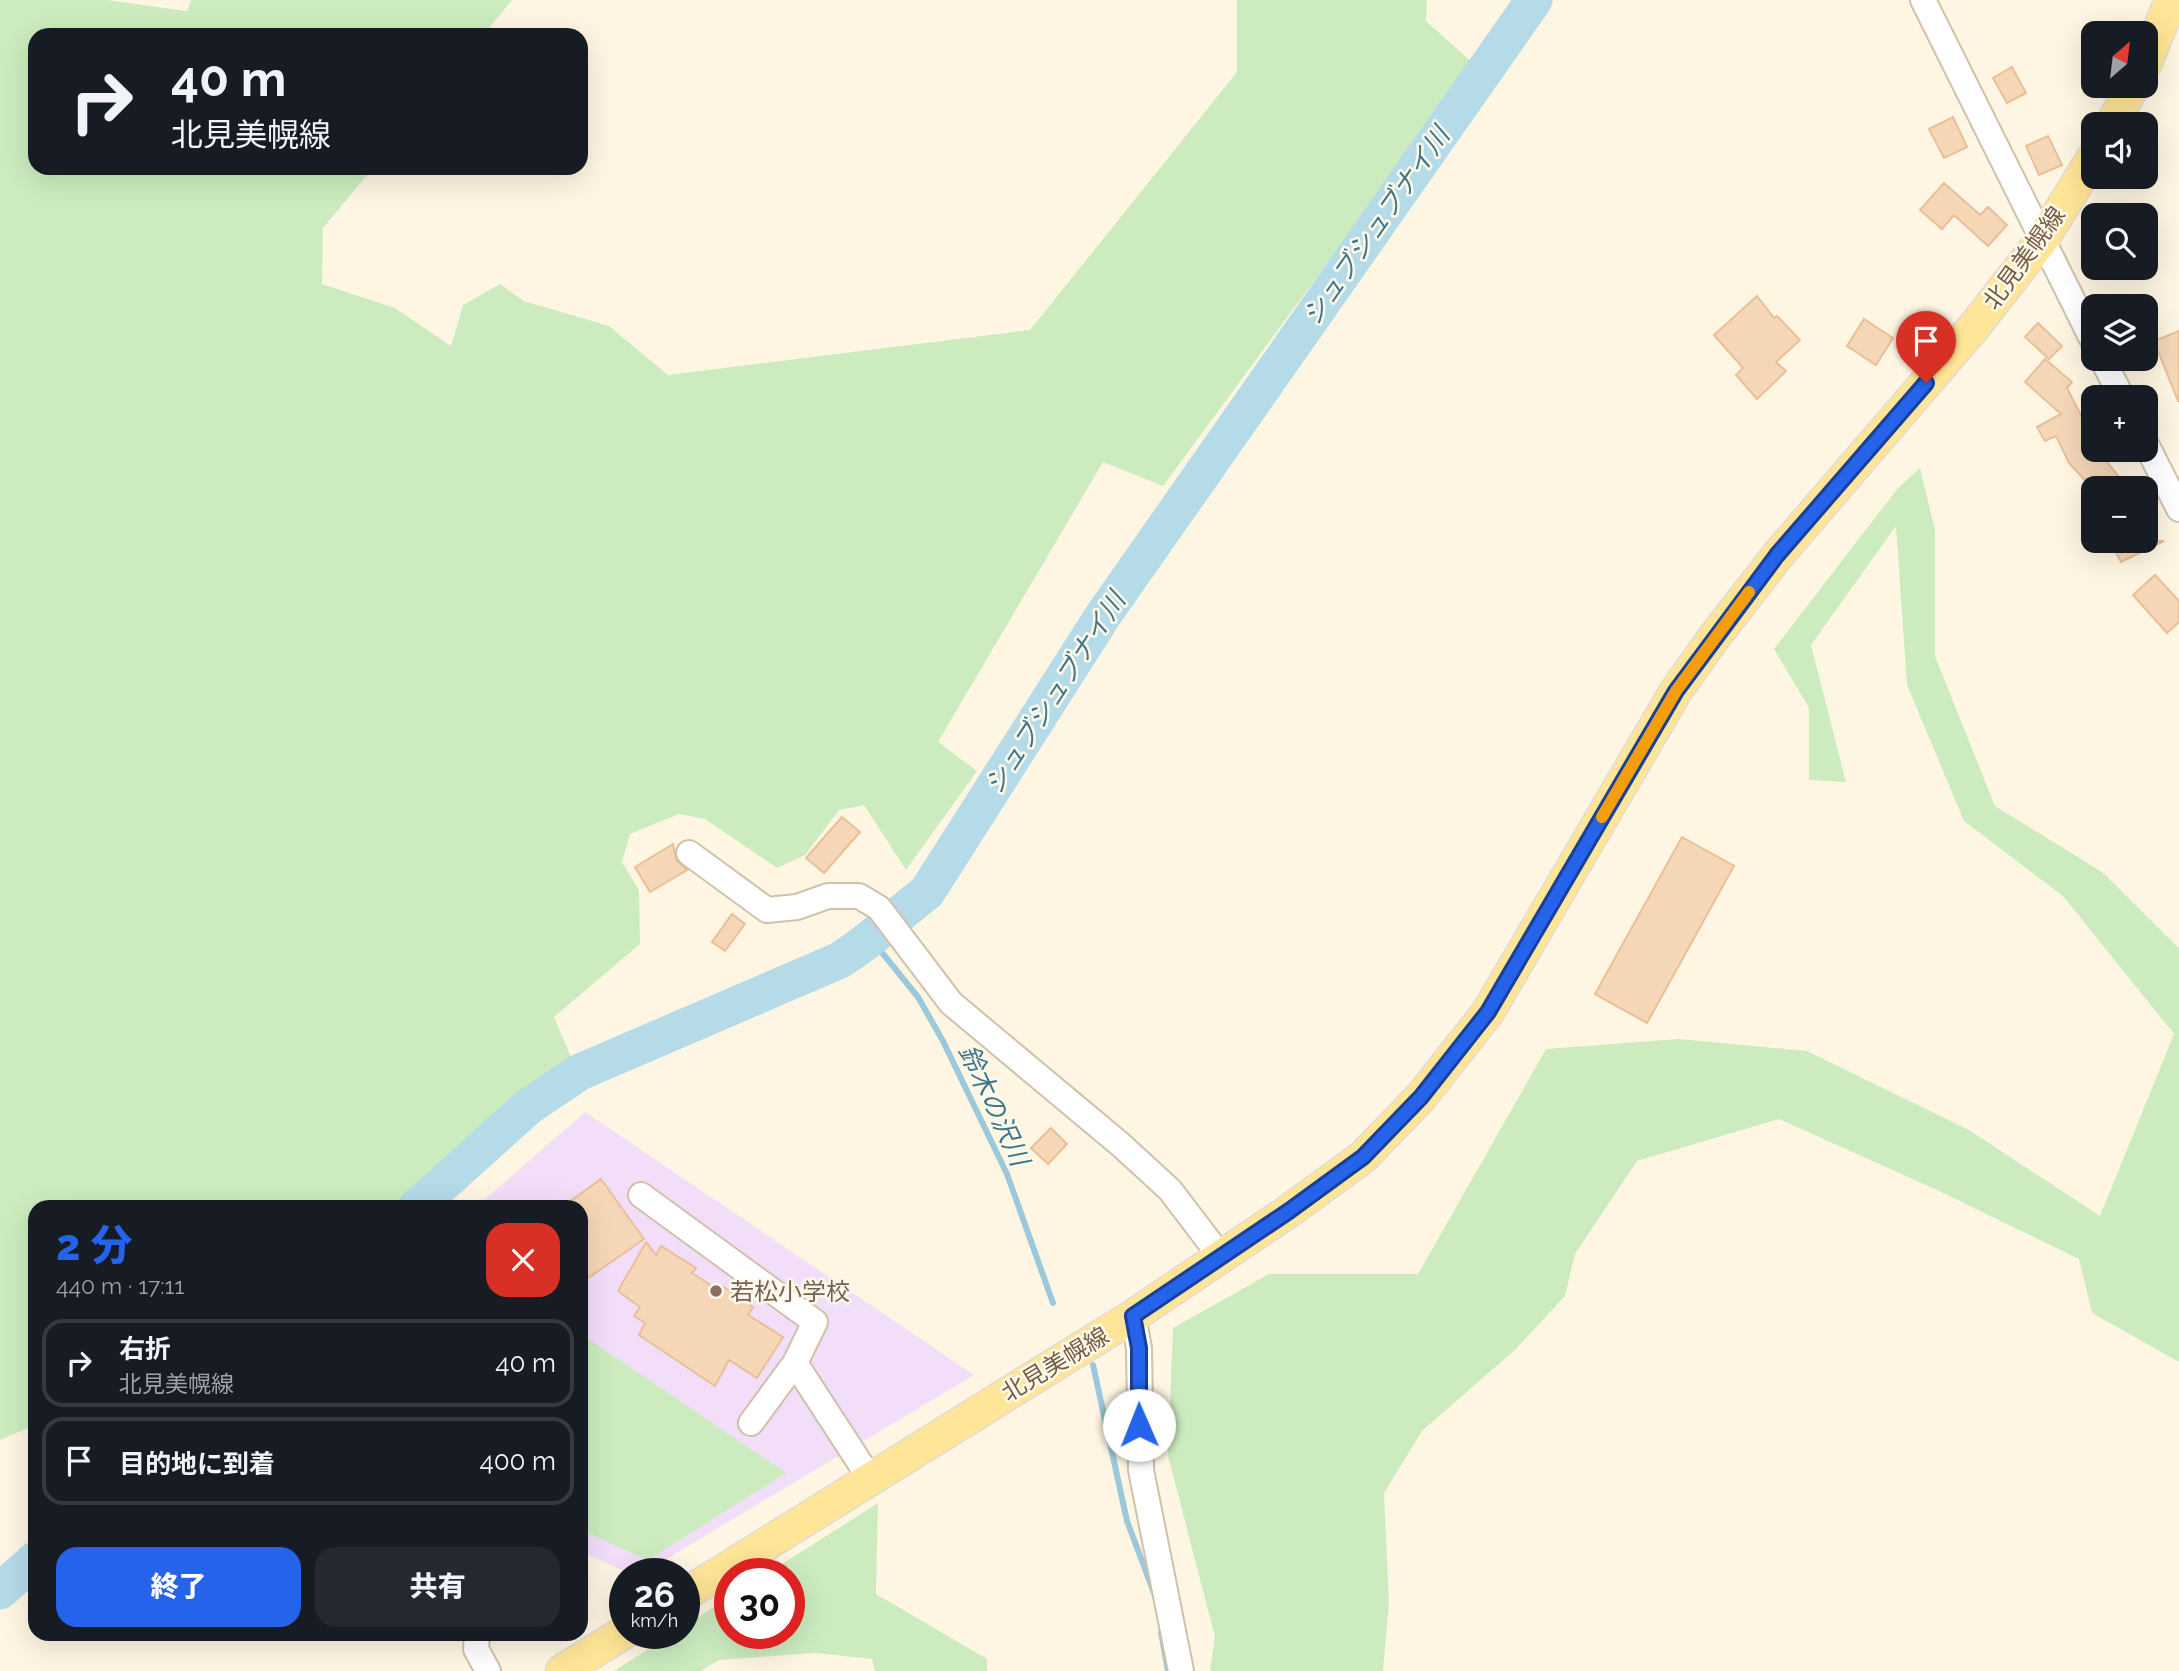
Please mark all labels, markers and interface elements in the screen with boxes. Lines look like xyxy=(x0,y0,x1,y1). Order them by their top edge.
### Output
north arrow xyxy=(2081,21,2158,98)
map controls xyxy=(2081,21,2158,553)
text: 40 m xyxy=(171,50,286,107)
icon: right xyxy=(56,56,147,147)
button: sound xyxy=(2081,112,2158,189)
text: 北見美幌線 xyxy=(171,116,331,153)
water label: シュブシュブナイ川 xyxy=(1297,119,1457,330)
street label: 北見美幌線 xyxy=(1977,201,2071,315)
button: search xyxy=(2081,203,2158,280)
button: layers xyxy=(2081,294,2158,371)
pin xyxy=(1896,311,1956,383)
icon: arrive xyxy=(1907,322,1945,360)
button: + xyxy=(2081,385,2158,462)
button: − xyxy=(2081,476,2158,553)
water label: シュブシュブナイ川 xyxy=(979,584,1133,799)
water label: 鈴木の沢川 xyxy=(953,1040,1036,1173)
text: 2 分 xyxy=(56,1221,132,1270)
button: close xyxy=(486,1223,560,1297)
text: 440 m · 17:11 xyxy=(56,1272,184,1299)
place label: 若松小学校 xyxy=(730,1277,850,1306)
marker: 若松小学校 xyxy=(708,1283,724,1299)
street label: 北見美幌線 xyxy=(996,1321,1114,1407)
text: 右折 xyxy=(119,1334,171,1364)
icon: right xyxy=(60,1344,98,1382)
text: 40 m xyxy=(495,1348,556,1378)
text: 北見美幌線 xyxy=(119,1370,234,1397)
position arrow xyxy=(1102,1388,1176,1462)
icon: arrive xyxy=(60,1442,98,1480)
text: 400 m xyxy=(479,1446,556,1476)
text: 目的地に到着 xyxy=(119,1449,275,1479)
button: 終了 xyxy=(56,1547,301,1627)
button: 共有 xyxy=(315,1547,560,1627)
speed limit sign: 30 xyxy=(714,1558,805,1649)
text: 26 xyxy=(634,1574,675,1615)
text: km/h xyxy=(631,1610,678,1631)

